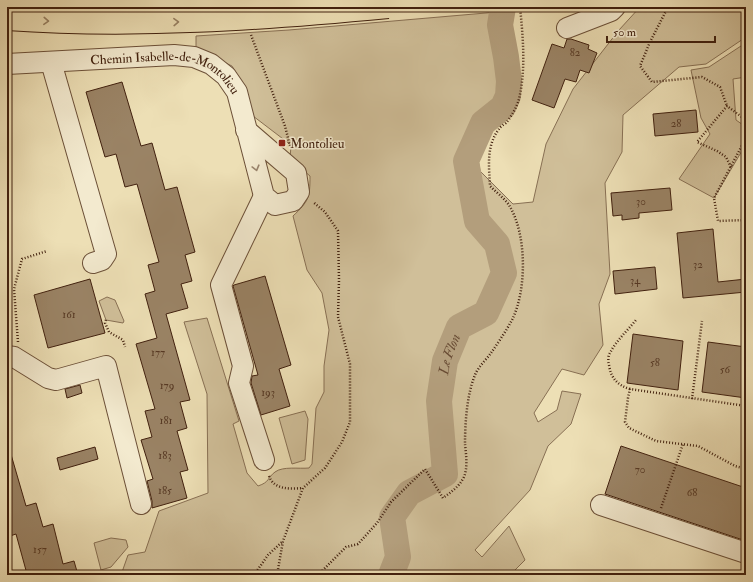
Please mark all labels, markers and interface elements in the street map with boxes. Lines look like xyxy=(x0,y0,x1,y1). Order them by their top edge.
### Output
one-way arrow xyxy=(43,17,49,26)
one-way arrow xyxy=(173,18,179,26)
scale bar xyxy=(607,18,715,44)
text: 50 m xyxy=(613,25,637,40)
house number: 82 xyxy=(570,46,581,59)
street label: Chemin Isabelle-de-Montolieu xyxy=(90,48,243,98)
house number: 28 xyxy=(671,117,681,130)
place label: Montolieu xyxy=(290,136,345,152)
marker: Montolieu xyxy=(277,138,287,148)
one-way arrow xyxy=(252,165,260,171)
house number: 30 xyxy=(636,195,646,208)
house number: 32 xyxy=(693,258,703,271)
house number: 34 xyxy=(630,274,641,287)
house number: 161 xyxy=(62,308,76,321)
water label: Le Flon xyxy=(435,331,464,377)
house number: 177 xyxy=(151,346,165,359)
house number: 58 xyxy=(650,356,660,369)
house number: 56 xyxy=(720,363,732,376)
house number: 179 xyxy=(160,379,174,392)
house number: 193 xyxy=(261,386,275,399)
house number: 181 xyxy=(159,414,173,427)
house number: 183 xyxy=(158,449,172,462)
house number: 70 xyxy=(635,463,646,476)
house number: 185 xyxy=(158,484,172,497)
house number: 68 xyxy=(687,486,697,499)
house number: 157 xyxy=(33,543,47,556)

